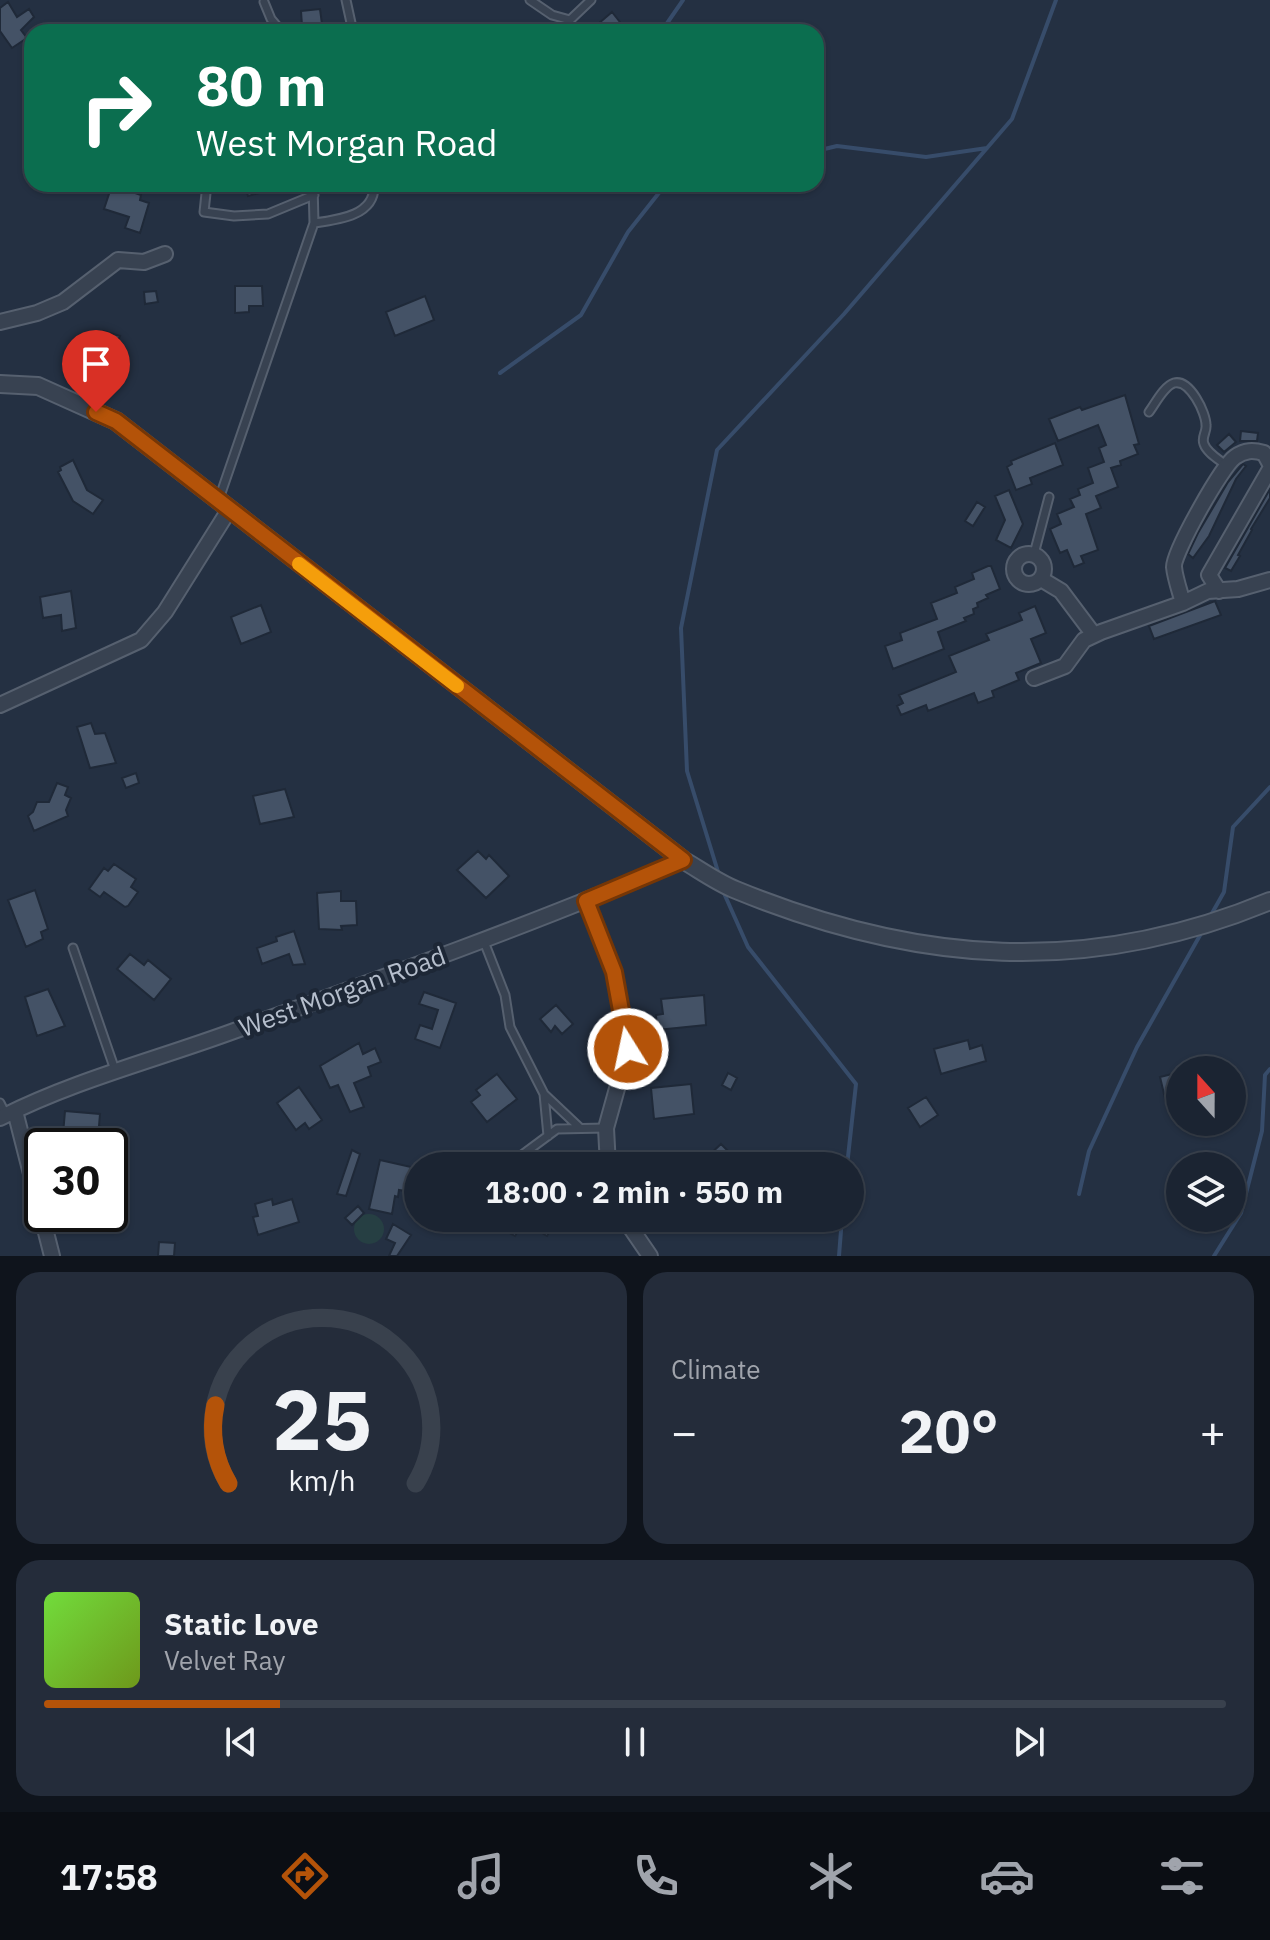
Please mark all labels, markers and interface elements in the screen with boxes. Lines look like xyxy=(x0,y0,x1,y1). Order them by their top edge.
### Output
text: 80 m xyxy=(196,49,326,121)
icon: right xyxy=(64,56,168,160)
text: West Morgan Road xyxy=(196,119,497,166)
pin xyxy=(62,330,130,412)
icon: arrive xyxy=(74,342,118,386)
street label: West Morgan Road xyxy=(234,938,450,1044)
position arrow xyxy=(586,1007,670,1091)
north arrow xyxy=(1166,1056,1246,1136)
map controls xyxy=(1166,1056,1246,1232)
speed limit sign: 30 xyxy=(24,1128,128,1232)
button: layers xyxy=(1166,1152,1246,1232)
text: 18:00 · 2 min · 550 m xyxy=(485,1172,783,1211)
text: Climate xyxy=(671,1352,761,1386)
text: 25 xyxy=(272,1365,371,1473)
text: 20° xyxy=(898,1391,999,1470)
text: − xyxy=(671,1403,697,1460)
text: + xyxy=(1200,1403,1226,1460)
text: km/h xyxy=(288,1462,355,1499)
text: Static Love xyxy=(164,1604,319,1643)
text: Velvet Ray xyxy=(164,1643,285,1677)
icon: previous xyxy=(219,1720,263,1764)
icon: pause xyxy=(613,1720,657,1764)
icon: next xyxy=(1007,1720,1051,1764)
icon: directions xyxy=(277,1848,333,1904)
icon: music xyxy=(453,1848,509,1904)
icon: phone xyxy=(628,1848,684,1904)
icon: climate xyxy=(803,1848,859,1904)
icon: car xyxy=(979,1848,1035,1904)
icon: filters xyxy=(1154,1848,1210,1904)
text: 17:58 xyxy=(60,1853,158,1900)

